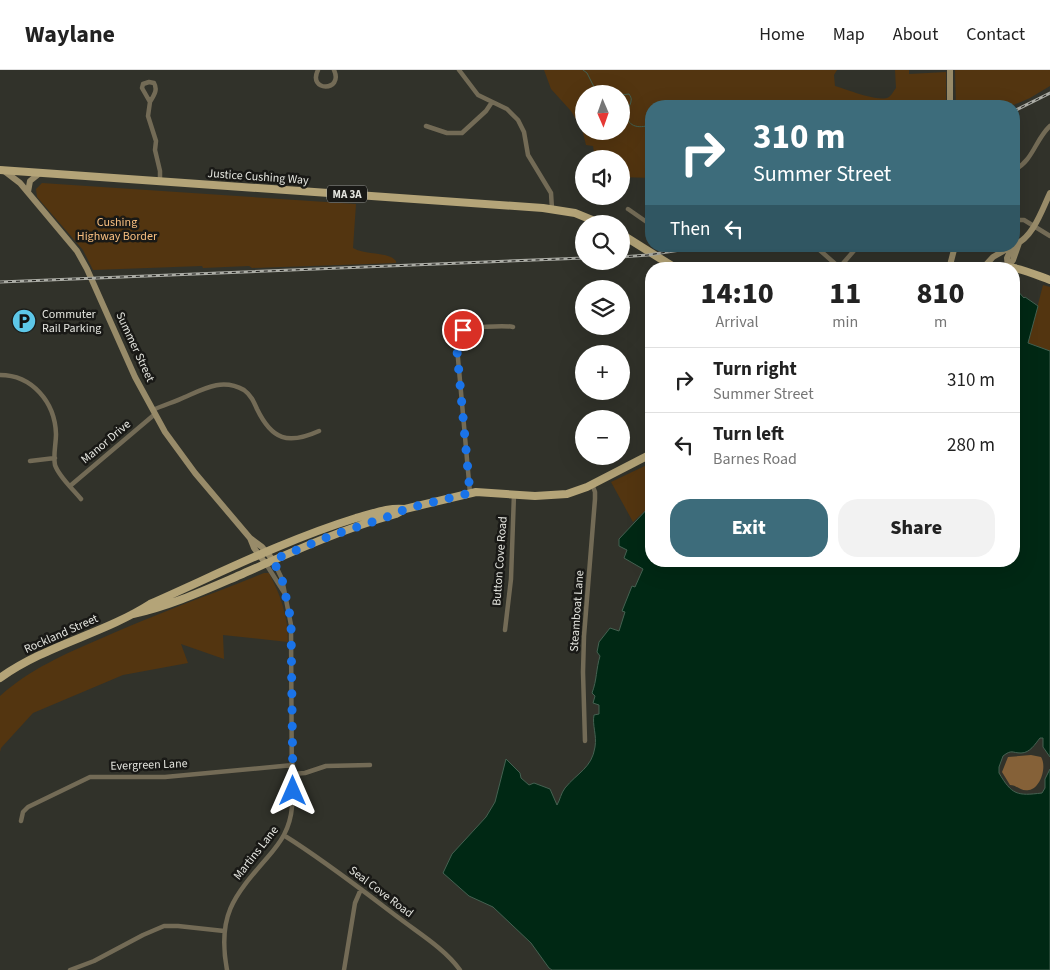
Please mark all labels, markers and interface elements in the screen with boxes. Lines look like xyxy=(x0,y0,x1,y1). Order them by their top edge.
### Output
text: Waylane xyxy=(25,17,115,52)
text: Home xyxy=(759,22,805,47)
text: Map xyxy=(833,22,865,47)
text: About xyxy=(893,22,938,47)
text: Contact xyxy=(966,22,1025,47)
north arrow xyxy=(575,85,630,140)
map controls xyxy=(575,85,630,465)
text: 310 m xyxy=(753,112,845,162)
icon: right xyxy=(670,120,735,185)
button: sound xyxy=(575,150,630,205)
text: Summer Street xyxy=(753,158,891,190)
street label: Justice Cushing Way xyxy=(207,165,310,189)
road number: MA 3A xyxy=(327,186,367,202)
park label: Cushing Highway Border xyxy=(77,214,158,245)
button: search xyxy=(575,215,630,270)
icon: left xyxy=(720,215,748,243)
text: Then xyxy=(670,216,710,243)
text: 14:10 xyxy=(700,272,774,315)
text: 11 xyxy=(829,272,861,315)
text: 810 xyxy=(917,272,965,315)
button: layers xyxy=(575,280,630,335)
place label: Commuter Rail Parking xyxy=(42,306,101,337)
parking icon: Commuter Rail Parking xyxy=(11,308,37,334)
street label: Summer Street xyxy=(111,309,159,385)
pin xyxy=(442,309,484,351)
text: Arrival xyxy=(716,311,759,333)
text: min xyxy=(832,311,858,333)
text: m xyxy=(934,311,947,333)
icon: arrive xyxy=(449,316,477,344)
button: + xyxy=(575,345,630,400)
text: Turn right xyxy=(713,356,797,383)
icon: right xyxy=(670,366,698,394)
text: 310 m xyxy=(947,367,995,394)
text: Summer Street xyxy=(713,383,814,405)
button: − xyxy=(575,410,630,465)
street label: Manor Drive xyxy=(77,416,135,468)
text: Turn left xyxy=(713,421,784,448)
icon: left xyxy=(670,431,698,459)
text: 280 m xyxy=(947,432,995,459)
text: Barnes Road xyxy=(713,448,797,470)
button: Exit xyxy=(670,499,828,557)
button: Share xyxy=(838,499,995,557)
street label: Button Cove Road xyxy=(488,516,512,606)
street label: Steamboat Lane xyxy=(566,570,588,652)
street label: Rockland Street xyxy=(21,610,101,658)
street label: Evergreen Lane xyxy=(110,755,188,775)
position arrow xyxy=(266,764,318,816)
street label: Martins Lane xyxy=(229,822,283,884)
street label: Seal Cove Road xyxy=(345,862,417,922)

